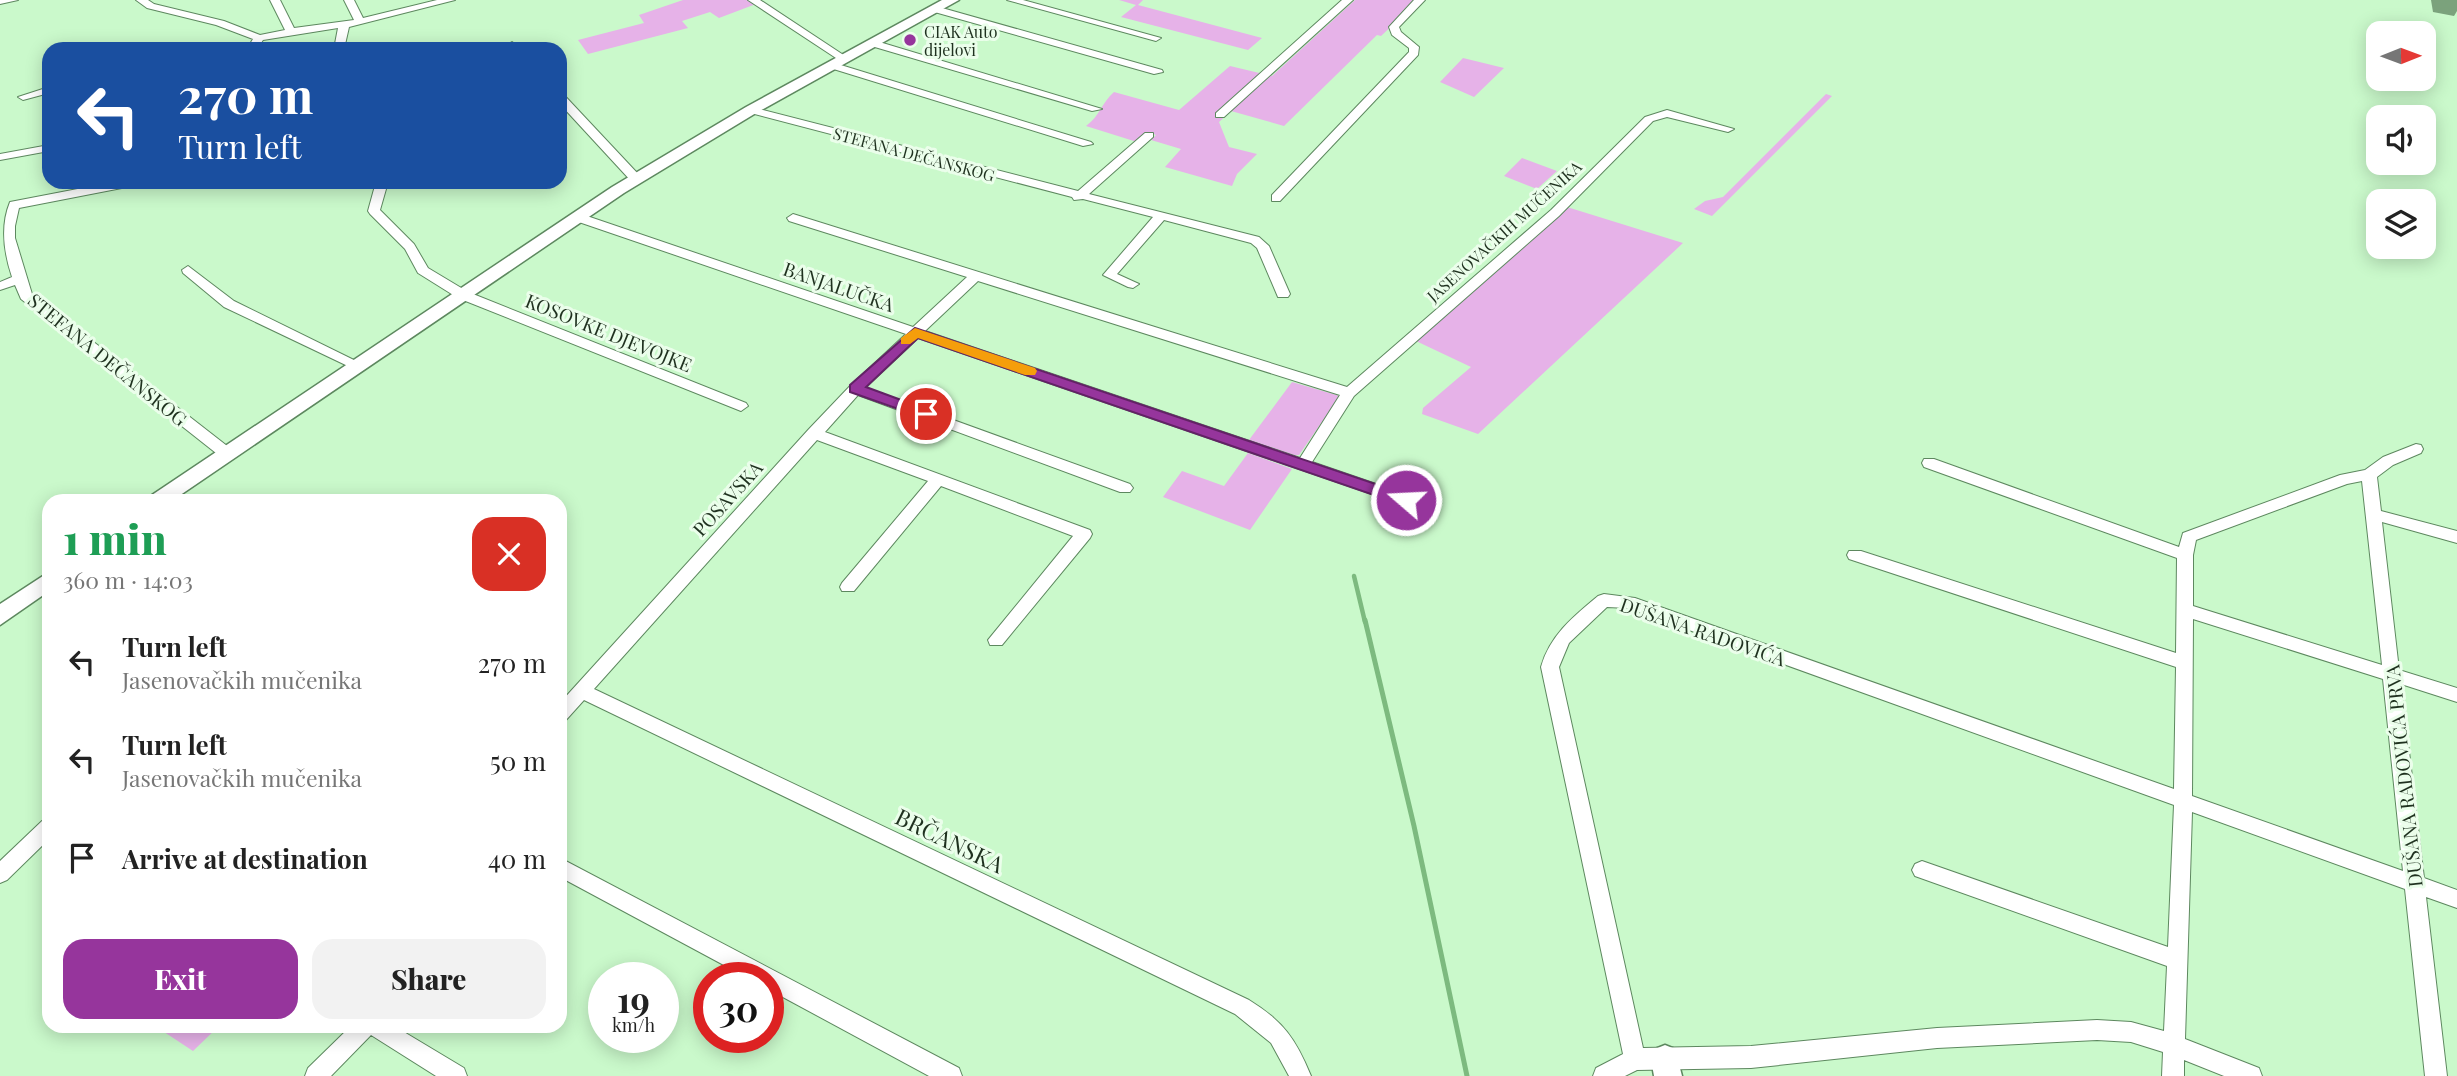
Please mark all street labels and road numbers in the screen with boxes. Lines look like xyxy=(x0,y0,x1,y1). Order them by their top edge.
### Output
street label: STEFANA DEČANSKOG xyxy=(831,122,997,186)
street label: JASENOVAČKIH MUČENIKA xyxy=(1421,155,1586,307)
street label: BANJALUČKA xyxy=(780,255,899,317)
street label: STEFANA DEČANSKOG xyxy=(23,287,193,431)
street label: KOSOVKE DJEVOJKE xyxy=(522,287,696,377)
street label: POSAVSKA xyxy=(686,454,768,541)
street label: DUŠANA RADOVIĆA xyxy=(1617,591,1790,672)
street label: DUŠANA RADOVIĆA PRVA xyxy=(2378,662,2428,889)
street label: BRČANSKA xyxy=(891,800,1010,880)

